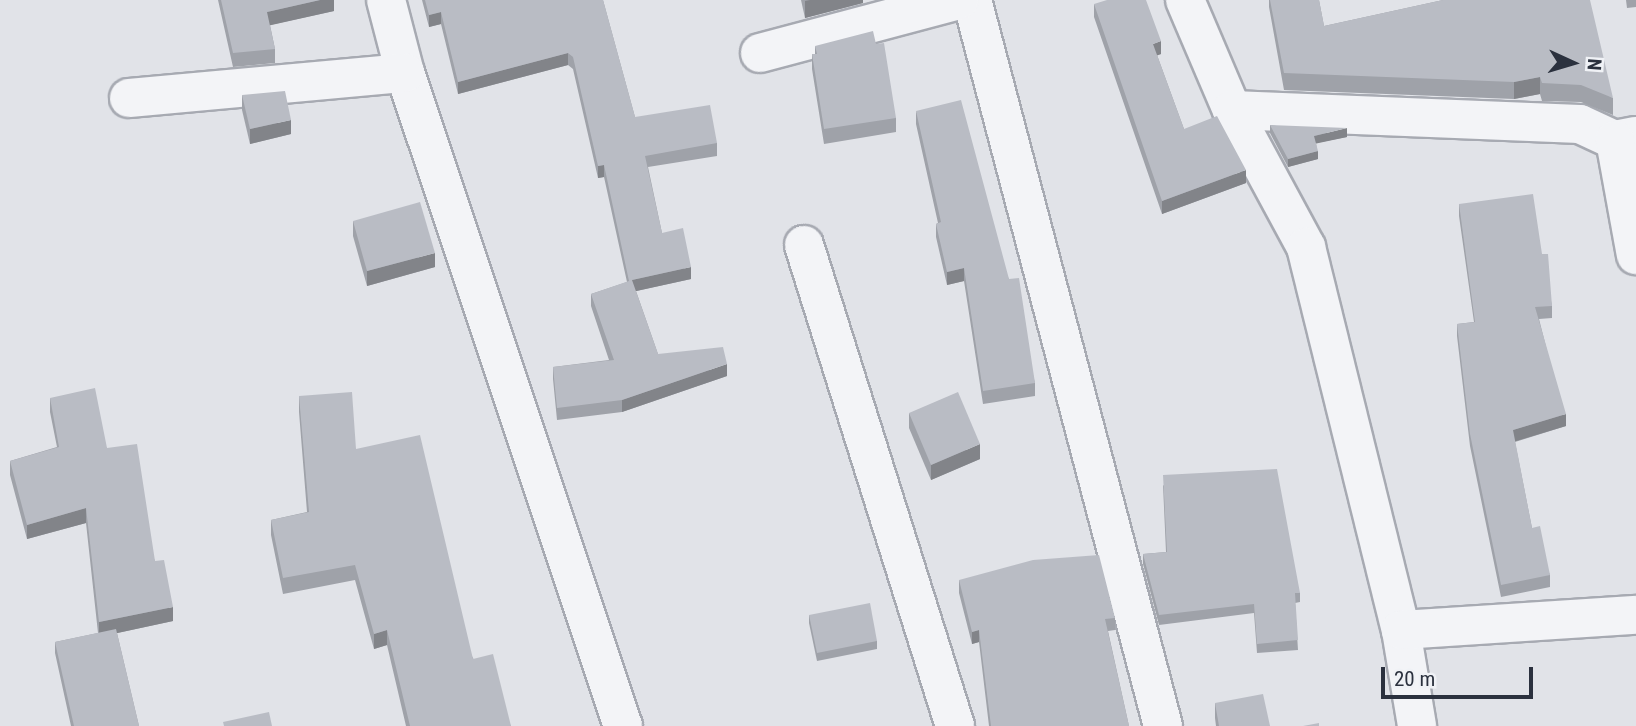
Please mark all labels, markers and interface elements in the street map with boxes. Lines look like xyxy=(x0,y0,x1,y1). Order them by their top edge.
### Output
north arrow xyxy=(1538,28,1608,98)
text: N xyxy=(1583,58,1606,71)
scale bar xyxy=(1384,652,1536,696)
text: 20 m xyxy=(1394,667,1435,691)

